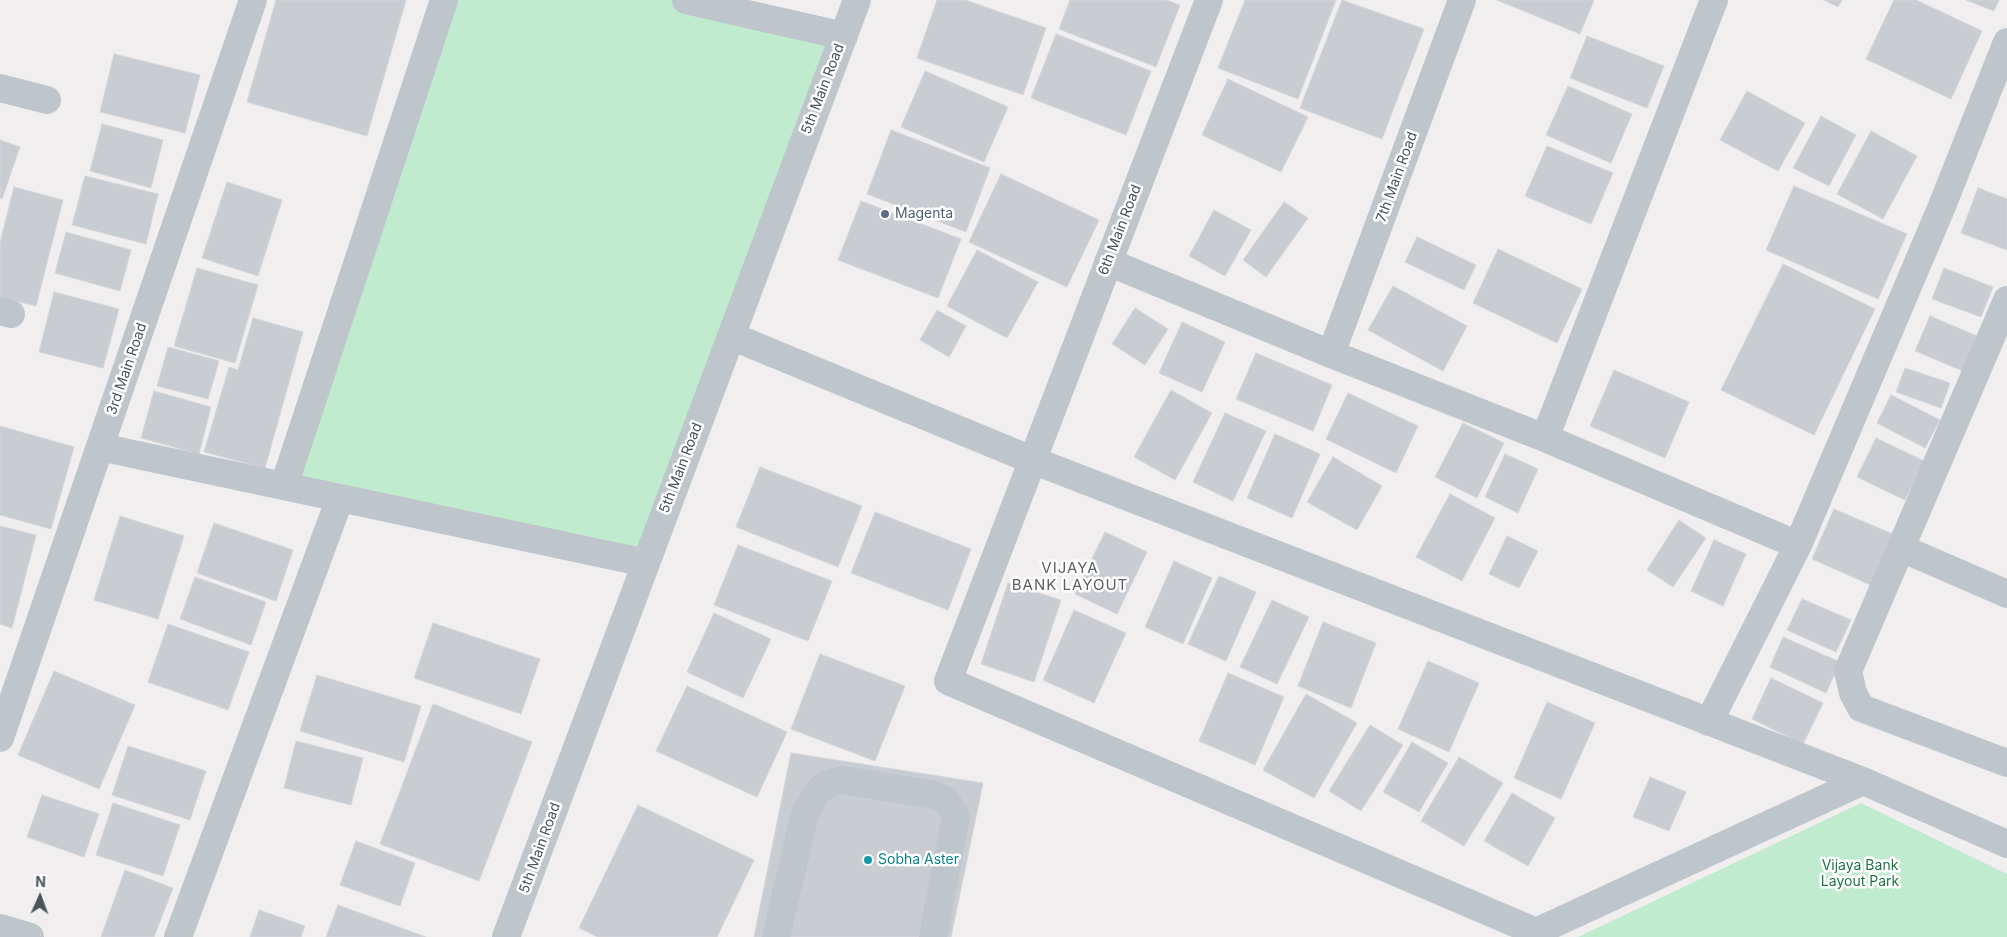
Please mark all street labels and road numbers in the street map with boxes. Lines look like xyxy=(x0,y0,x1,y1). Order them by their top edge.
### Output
street label: 5th Main Road xyxy=(798,42,848,136)
street label: 7th Main Road xyxy=(1373,130,1421,224)
street label: 6th Main Road xyxy=(1095,182,1145,278)
street label: 3rd Main Road xyxy=(103,321,151,417)
street label: 5th Main Road xyxy=(656,421,706,515)
street label: 5th Main Road xyxy=(516,800,564,896)

